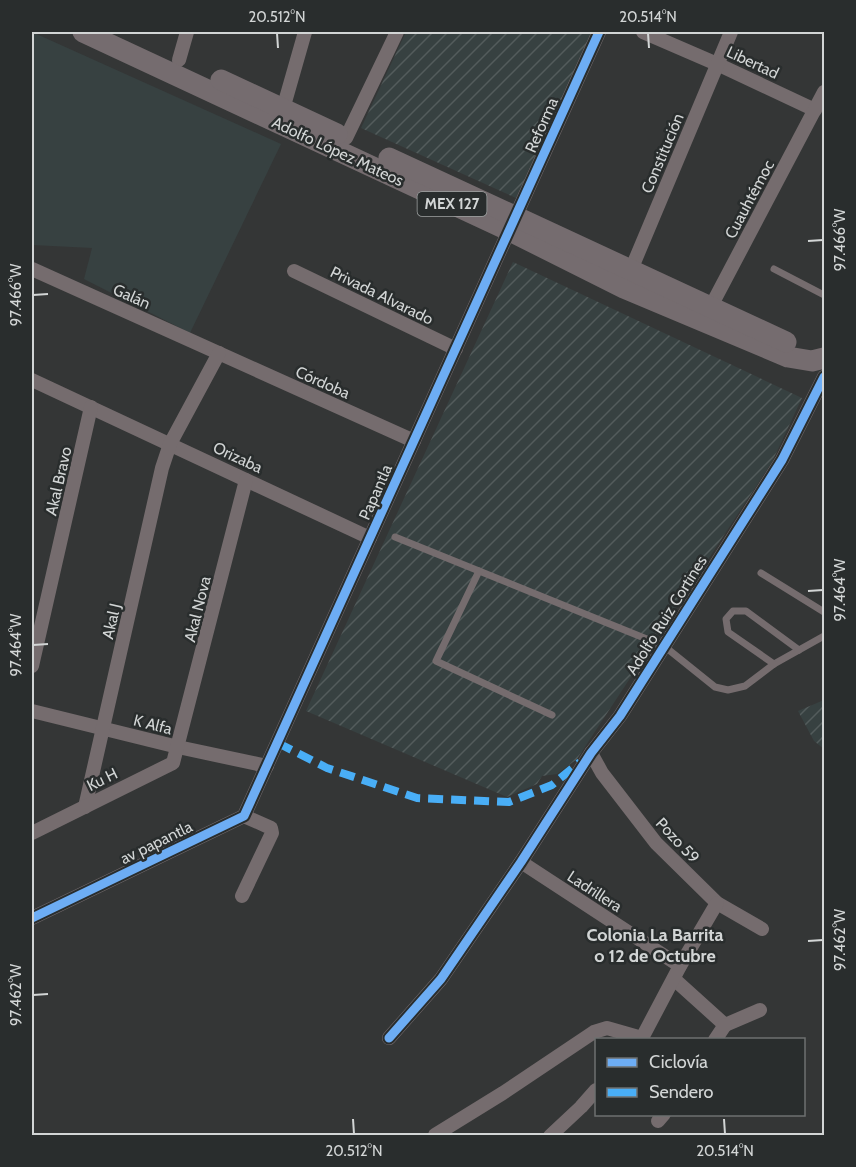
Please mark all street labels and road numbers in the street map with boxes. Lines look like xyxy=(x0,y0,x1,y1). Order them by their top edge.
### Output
street label: Libertad xyxy=(724,42,782,83)
street label: Reforma xyxy=(521,94,562,156)
street label: Constitución xyxy=(637,110,688,196)
street label: Adolfo López Mateos xyxy=(269,113,407,190)
street label: Cuauhtémoc xyxy=(721,157,778,242)
road number: MEX 127 xyxy=(418,192,486,216)
street label: Privada Alvarado xyxy=(327,262,437,329)
street label: Galán xyxy=(110,280,153,313)
street label: Córdoba xyxy=(293,362,353,403)
street label: Orizaba xyxy=(210,438,266,477)
street label: Akal Bravo xyxy=(41,445,76,518)
street label: Papantla xyxy=(355,461,396,523)
street label: Adolfo Ruiz Cortines xyxy=(622,552,711,678)
street label: Akal Nova xyxy=(180,574,215,644)
street label: Akal J xyxy=(98,601,125,641)
street label: K Alfa xyxy=(132,711,174,739)
street label: Ku H xyxy=(84,764,121,795)
street label: Pozo 59 xyxy=(652,814,703,867)
street label: av papantla xyxy=(117,817,196,868)
street label: Ladrillera xyxy=(564,867,626,916)

